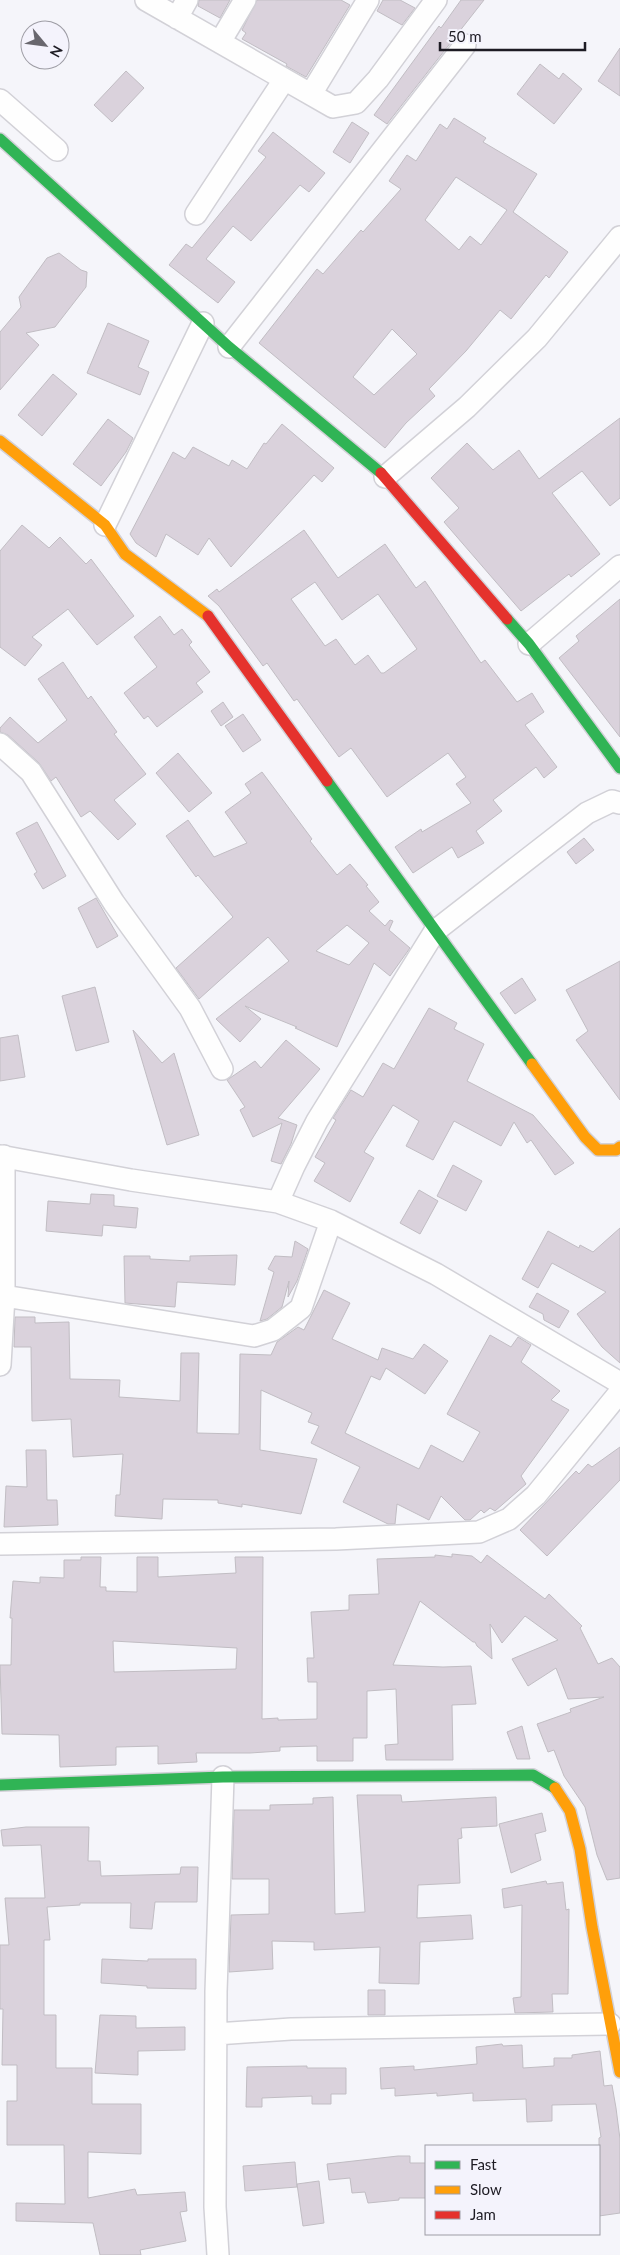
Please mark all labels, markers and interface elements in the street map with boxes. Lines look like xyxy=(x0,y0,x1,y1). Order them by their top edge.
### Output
north arrow xyxy=(20,20,70,70)
scale bar xyxy=(440,20,585,52)
text: 50 m xyxy=(448,27,482,45)
text: N xyxy=(47,43,67,60)
legend xyxy=(425,2145,600,2235)
text: Fast xyxy=(470,2155,497,2173)
text: Slow xyxy=(470,2180,502,2198)
text: Jam xyxy=(470,2205,496,2223)

